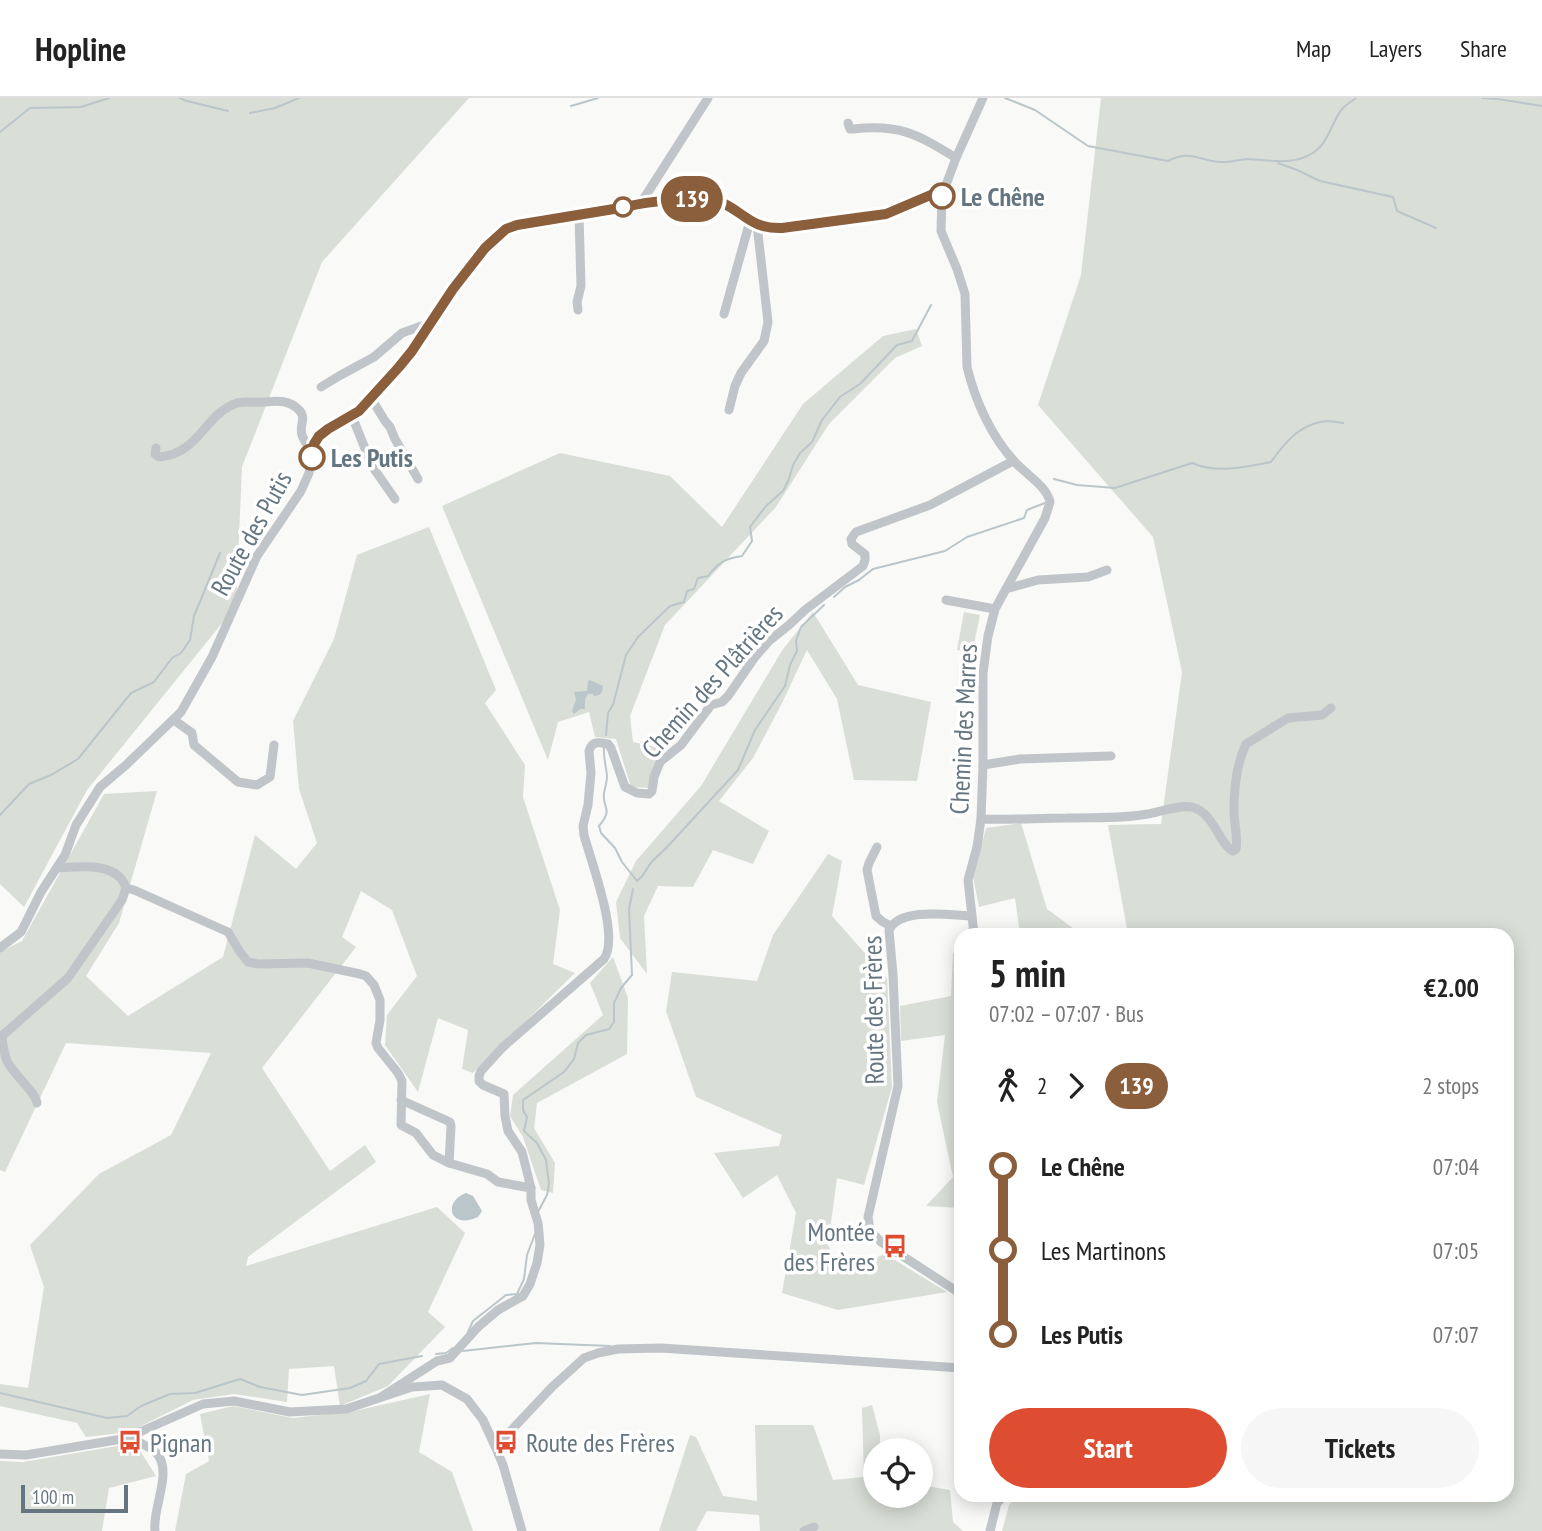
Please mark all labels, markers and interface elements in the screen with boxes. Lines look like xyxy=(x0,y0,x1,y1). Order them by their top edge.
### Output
text: Hopline xyxy=(35,27,126,70)
text: Map xyxy=(1296,33,1331,64)
text: Layers xyxy=(1369,33,1422,64)
text: Share xyxy=(1460,33,1507,64)
line badge: 139 xyxy=(652,176,732,222)
place label: Le Chêne xyxy=(961,180,1045,213)
text: 139 xyxy=(675,183,709,214)
marker: Le Chêne xyxy=(929,183,955,209)
unlabelled marker xyxy=(613,197,633,217)
place label: Les Putis xyxy=(331,441,413,474)
marker: Les Putis xyxy=(299,444,325,470)
street label: Route des Putis xyxy=(203,465,299,601)
street label: Chemin des Plâtrières xyxy=(634,597,790,765)
street label: Chemin des Marres xyxy=(942,643,984,815)
street label: Route des Frères xyxy=(855,935,891,1085)
text: 5 min xyxy=(989,948,1066,997)
text: €2.00 xyxy=(1424,971,1479,1004)
text: 07:02 – 07:07 · Bus xyxy=(989,999,1144,1028)
icon: walk xyxy=(989,1067,1027,1105)
icon: forward xyxy=(1057,1067,1095,1105)
text: 139 xyxy=(1119,1070,1154,1101)
text: 2 xyxy=(1037,1071,1047,1100)
text: 2 stops xyxy=(1422,1071,1479,1100)
text: Le Chêne xyxy=(1041,1150,1125,1183)
text: 07:04 xyxy=(1433,1152,1479,1181)
place label: Montée des Frères xyxy=(783,1215,875,1278)
bus stop icon: Montée des Frères xyxy=(881,1232,909,1260)
text: Les Martinons xyxy=(1041,1234,1166,1267)
text: 07:05 xyxy=(1433,1236,1479,1265)
text: Les Putis xyxy=(1041,1318,1123,1351)
text: 07:07 xyxy=(1433,1320,1479,1349)
button: Start xyxy=(989,1408,1227,1488)
button: Tickets xyxy=(1241,1408,1479,1488)
place label: Pignan xyxy=(150,1426,212,1459)
place label: Route des Frères xyxy=(526,1426,675,1459)
bus stop icon: Pignan xyxy=(116,1428,144,1456)
bus stop icon: Route des Frères xyxy=(492,1428,520,1456)
map controls xyxy=(863,1438,933,1508)
button: locate xyxy=(863,1438,933,1508)
scale bar xyxy=(21,1482,128,1514)
text: 100 m xyxy=(32,1485,74,1509)

